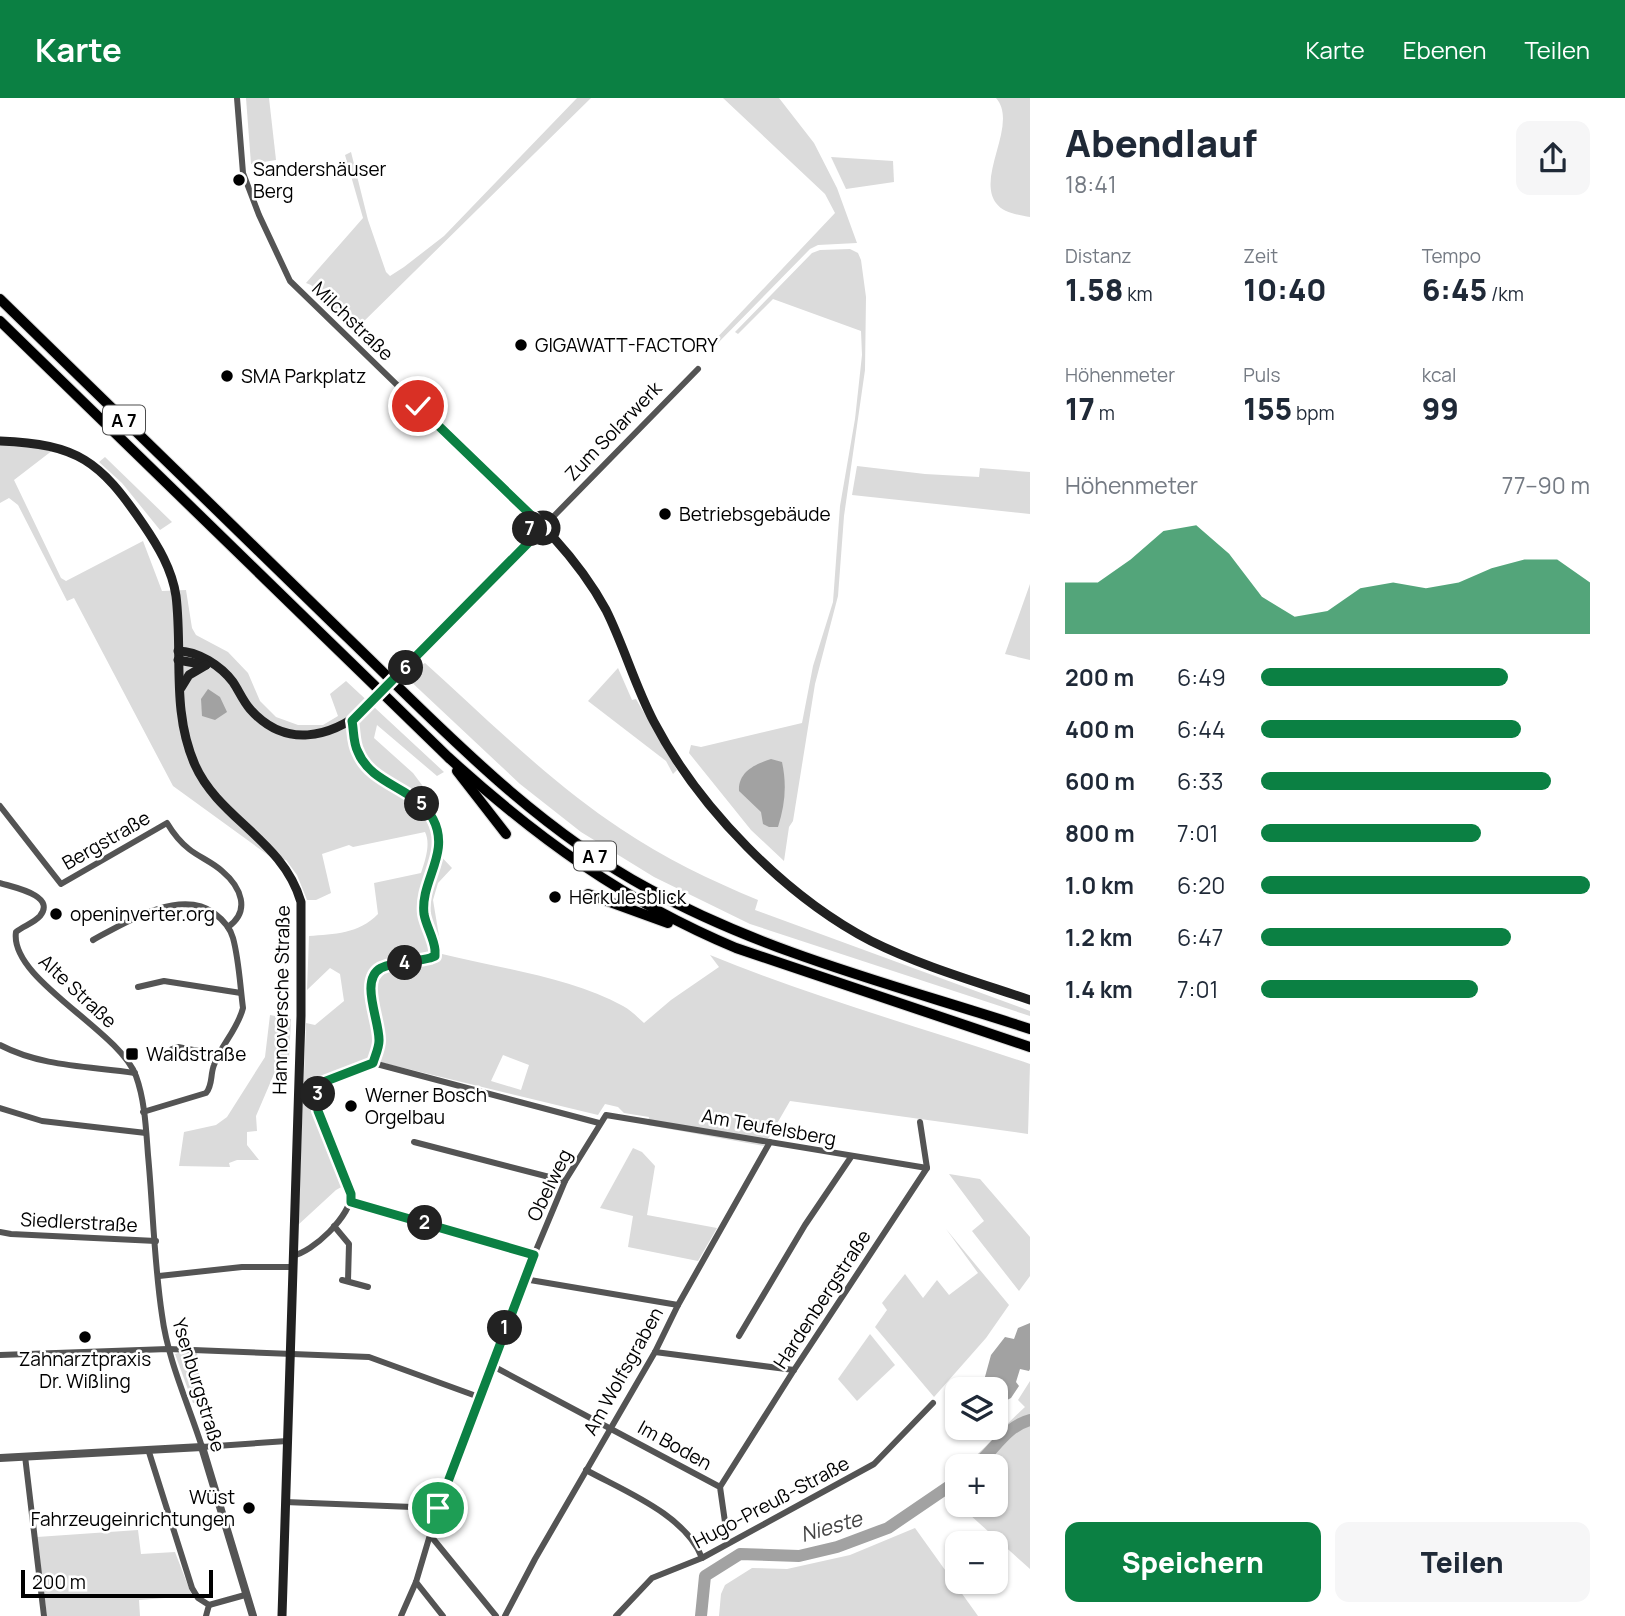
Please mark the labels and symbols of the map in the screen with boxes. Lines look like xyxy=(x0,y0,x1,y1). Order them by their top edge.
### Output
place label: Sandershäuser Berg xyxy=(253,156,387,204)
marker: Sandershäuser Berg xyxy=(231,172,247,188)
street label: Milchstraße xyxy=(307,276,399,366)
place label: GIGAWATT-FACTORY xyxy=(535,332,718,358)
marker: GIGAWATT-FACTORY xyxy=(513,337,529,353)
place label: SMA Parkplatz xyxy=(241,363,366,389)
marker: SMA Parkplatz xyxy=(219,368,235,384)
street label: Zum Solarwerk xyxy=(559,375,668,487)
pin xyxy=(388,376,448,436)
road number: A 7 xyxy=(103,406,145,434)
place label: Betriebsgebäude xyxy=(679,501,831,527)
marker: Betriebsgebäude xyxy=(657,506,673,522)
pin: 7 xyxy=(512,512,548,546)
pin: 6 xyxy=(388,650,424,686)
pin: 5 xyxy=(404,786,440,822)
street label: Bergstraße xyxy=(57,804,155,876)
road number: A 7 xyxy=(574,842,616,870)
place label: Herkulesblick xyxy=(569,884,687,910)
marker: Herkulesblick xyxy=(547,889,563,905)
place label: openinverter.org xyxy=(70,901,215,927)
street label: Hannoversche Straße xyxy=(266,905,296,1095)
marker: openinverter.org xyxy=(48,906,64,922)
pin: 4 xyxy=(388,946,422,980)
street label: Alte Straße xyxy=(34,948,122,1034)
place label: Waldstraße xyxy=(146,1041,246,1067)
marker: Waldstraße xyxy=(124,1046,140,1062)
pin: 3 xyxy=(300,1076,336,1112)
place label: Werner Bosch Orgelbau xyxy=(365,1082,487,1130)
marker: Werner Bosch Orgelbau xyxy=(343,1098,359,1114)
street label: Am Teufelsberg xyxy=(700,1102,838,1152)
street label: Obelweg xyxy=(520,1145,578,1225)
street label: Siedlerstraße xyxy=(20,1206,138,1238)
pin: 2 xyxy=(408,1206,442,1240)
street label: Hardenbergstraße xyxy=(767,1225,877,1373)
street label: Am Wolfsgraben xyxy=(577,1302,669,1440)
pin: 1 xyxy=(488,1310,522,1346)
street label: Ysenburgstraße xyxy=(166,1315,232,1455)
marker: Zahnarztpraxis Dr. Wißling xyxy=(77,1329,93,1345)
place label: Zahnarztpraxis Dr. Wißling xyxy=(19,1346,151,1394)
street label: Im Boden xyxy=(633,1414,717,1476)
street label: Hugo-Preuß-Straße xyxy=(688,1450,854,1554)
pin xyxy=(408,1478,468,1538)
place label: Wüst Fahrzeugeinrichtungen xyxy=(31,1484,235,1532)
marker: Wüst Fahrzeugeinrichtungen xyxy=(241,1500,257,1516)
water label: Nieste xyxy=(797,1503,867,1548)
scale bar xyxy=(21,1567,214,1599)

